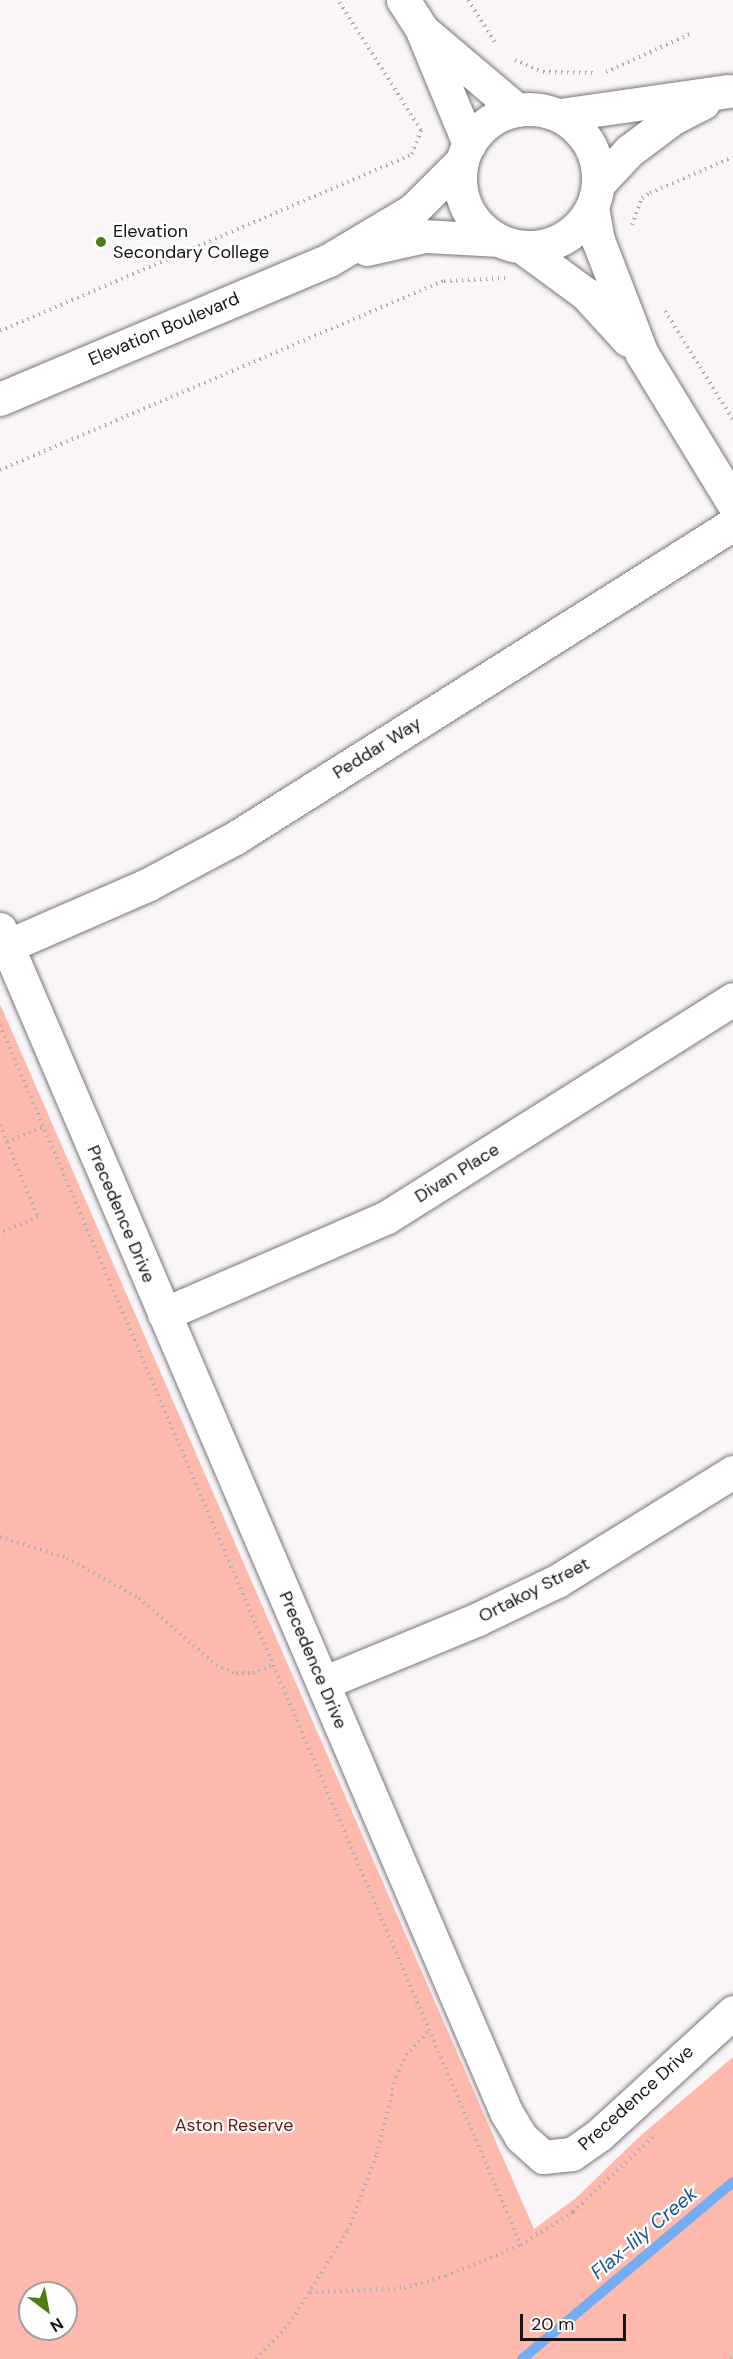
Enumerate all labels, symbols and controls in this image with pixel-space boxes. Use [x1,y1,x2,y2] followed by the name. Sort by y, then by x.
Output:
[113,221,269,264] place label: Elevation Secondary College
[94,235,108,249] marker: Elevation Secondary College
[85,287,243,371] street label: Elevation Boulevard
[329,712,425,784] street label: Peddar Way
[411,1139,503,1207] street label: Divan Place
[82,1142,160,1286] street label: Precedence Drive
[475,1553,593,1627] street label: Ortakoy Street
[274,1588,352,1732] street label: Precedence Drive
[574,2041,698,2155] street label: Precedence Drive
[175,2114,293,2136] park label: Aston Reserve
[586,2182,702,2284] water label: Flax-lily Creek
[18,2281,78,2341] north arrow
[523,2302,630,2340] scale bar
[531,2312,574,2336] text: 20 m
[46,2313,67,2337] text: N

